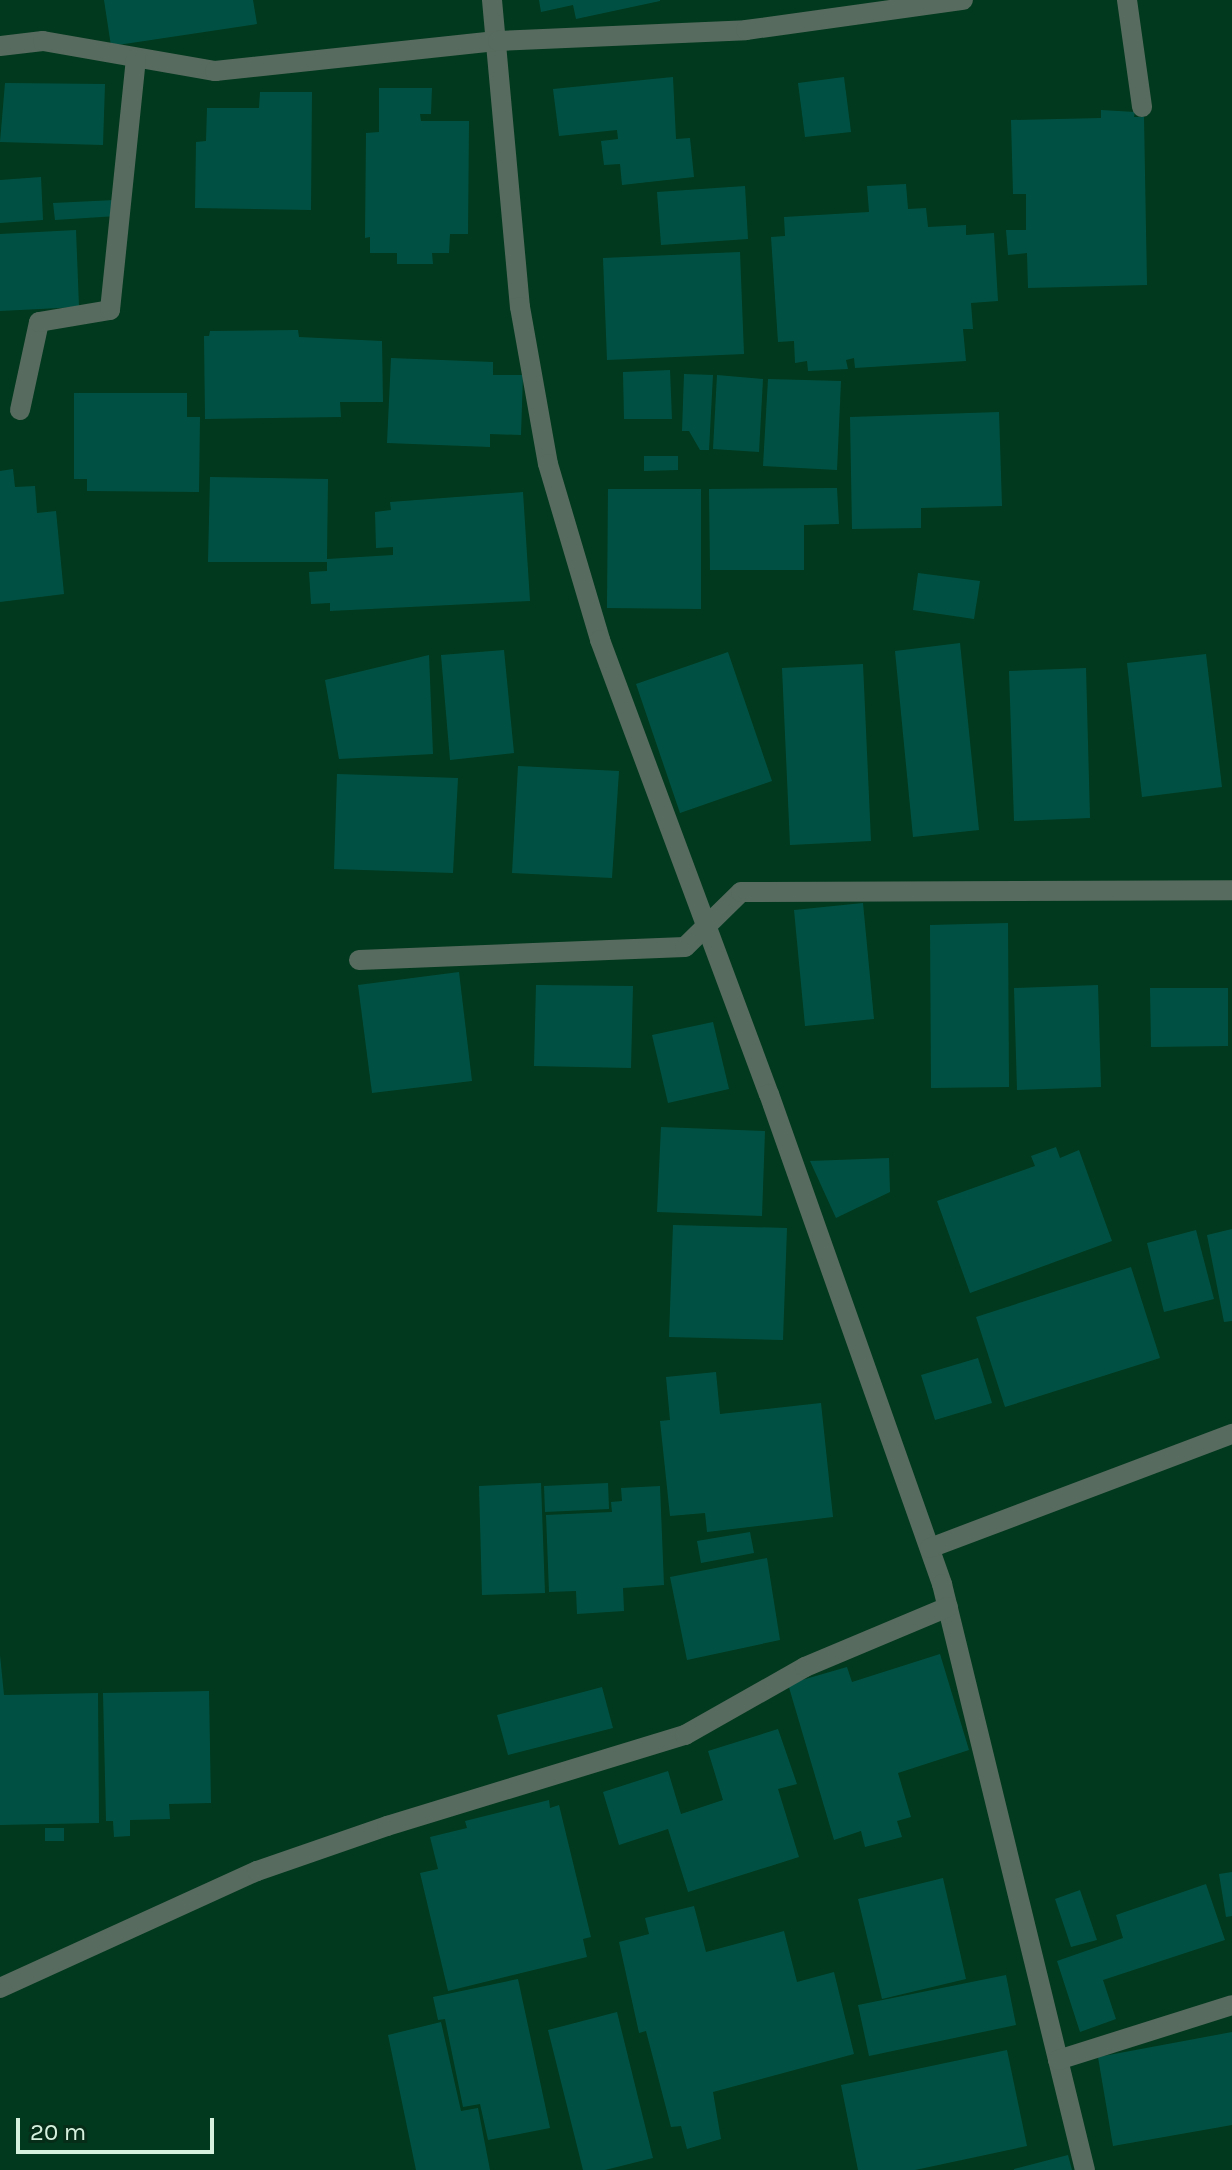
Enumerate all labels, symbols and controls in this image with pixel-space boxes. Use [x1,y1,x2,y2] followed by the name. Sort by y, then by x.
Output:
[20,2102,218,2152] scale bar
[30,2118,86,2146] text: 20 m

